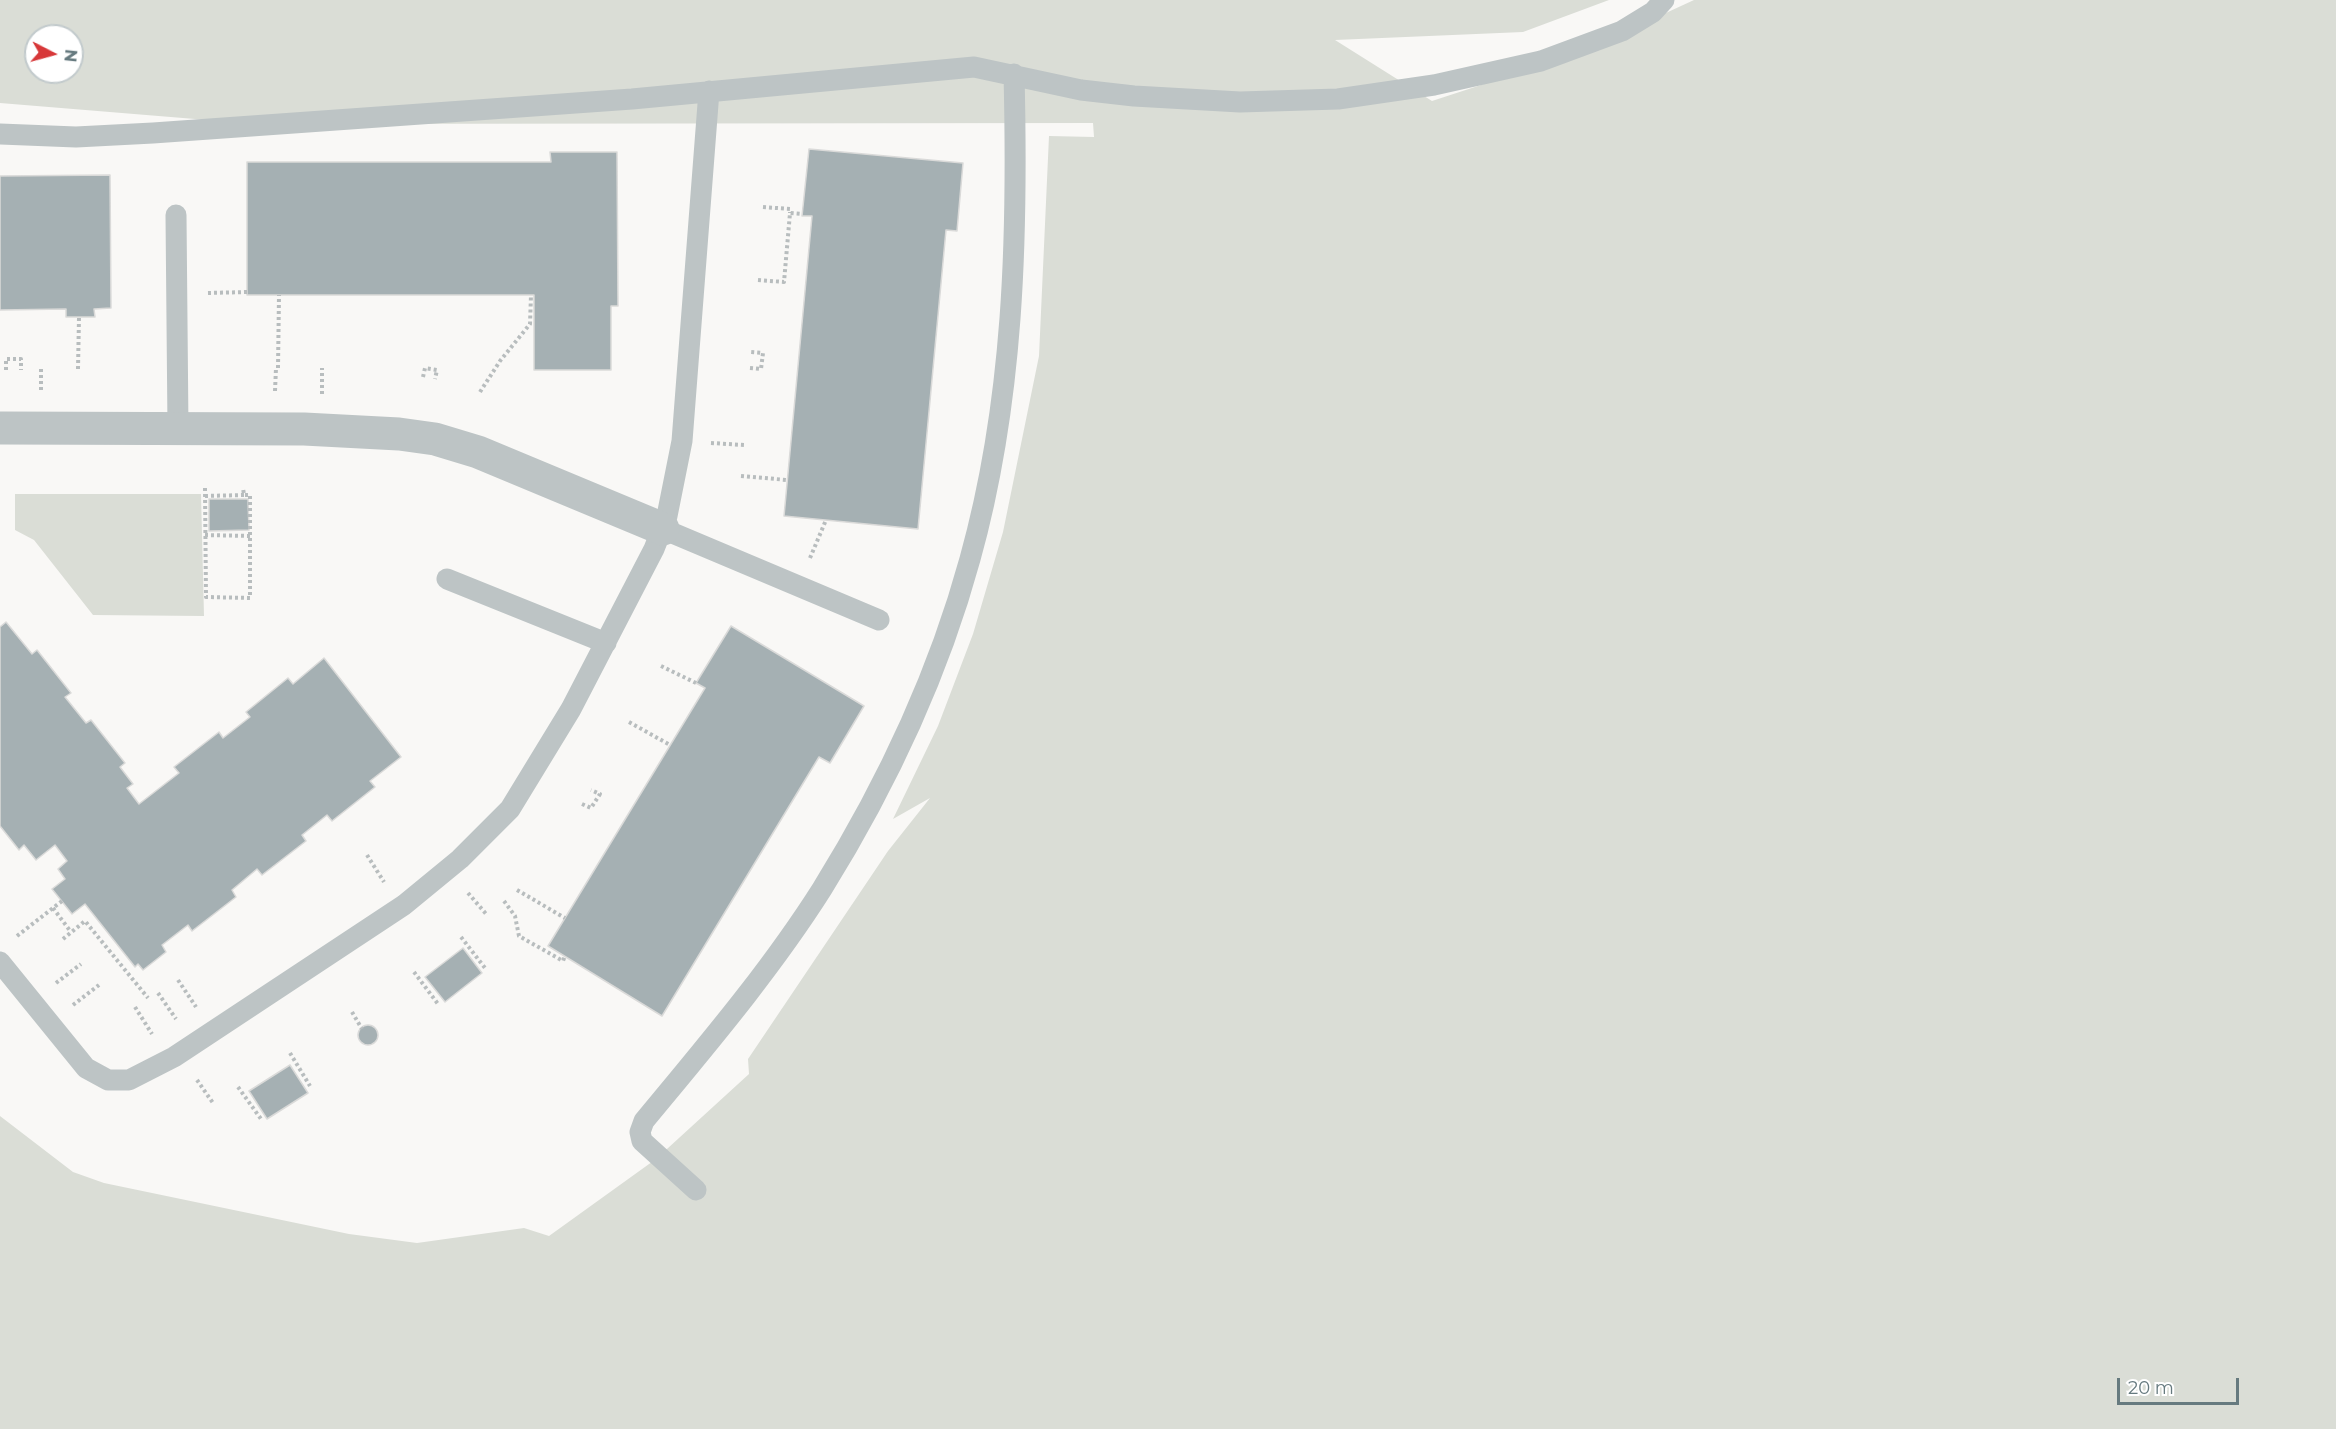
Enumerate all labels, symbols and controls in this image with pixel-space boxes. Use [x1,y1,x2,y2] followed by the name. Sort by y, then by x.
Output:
[24,24,84,84] north arrow
[60,48,81,63] text: N
[2120,1366,2242,1404] scale bar
[2128,1377,2174,1399] text: 20 m

